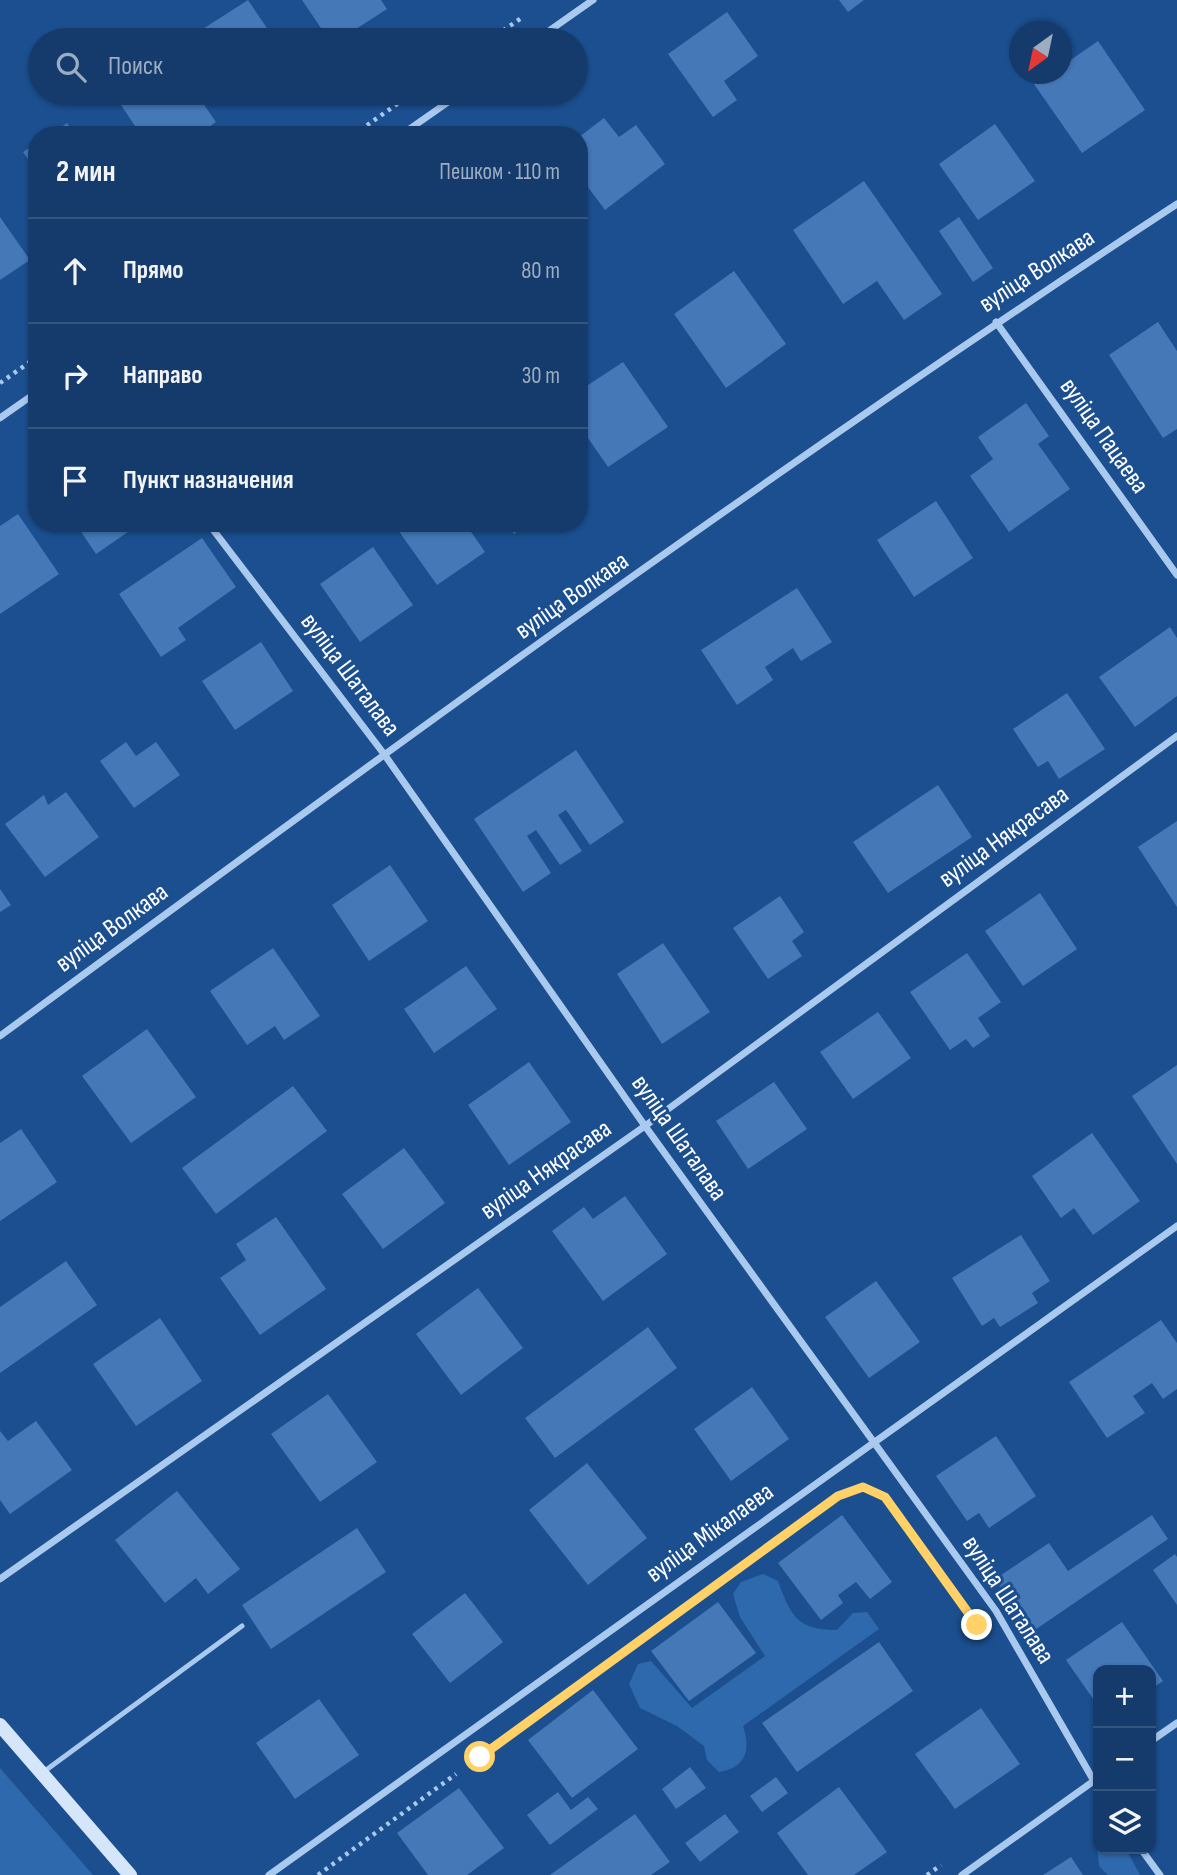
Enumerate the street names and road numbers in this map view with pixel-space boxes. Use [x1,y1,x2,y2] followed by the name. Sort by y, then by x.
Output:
[973,222,1101,320] street label: вуліца Волкава
[1053,372,1155,500] street label: вуліца Пацаева
[509,546,635,646] street label: вуліца Волкава
[294,607,406,743] street label: вуліца Шаталава
[933,780,1075,894] street label: вуліца Някрасава
[50,877,174,979] street label: вуліца Волкава
[624,1069,734,1207] street label: вуліца Шаталава
[474,1113,618,1227] street label: вуліца Някрасава
[640,1476,780,1590] street label: вуліца Мікалаева
[955,1530,1061,1670] street label: вуліца Шаталава

